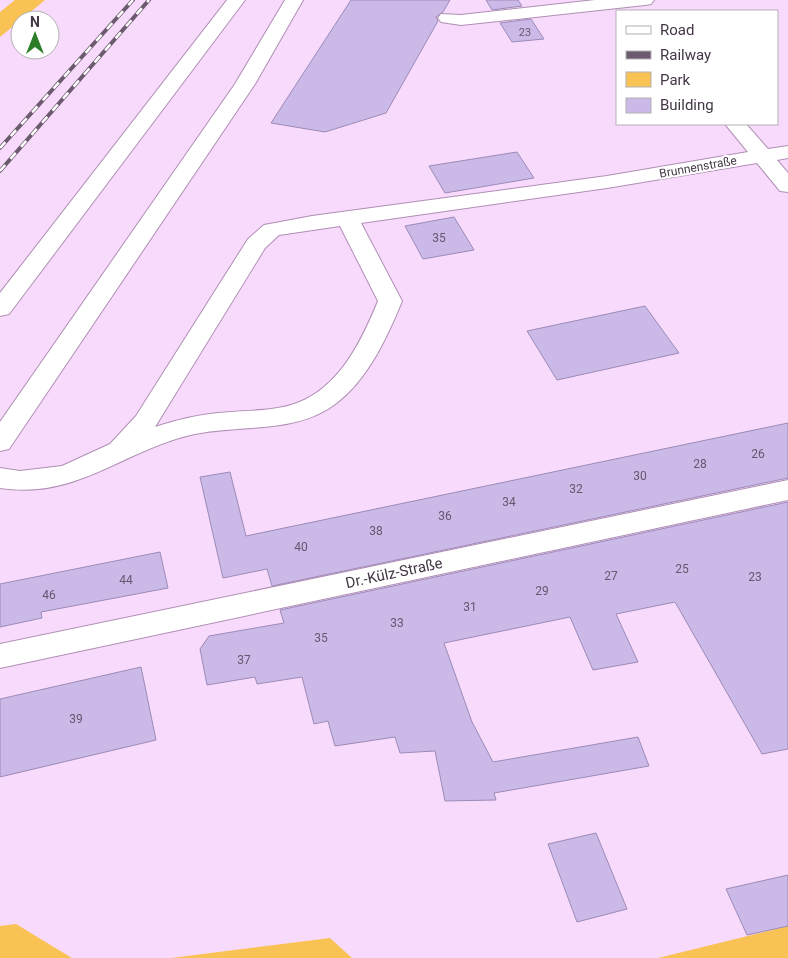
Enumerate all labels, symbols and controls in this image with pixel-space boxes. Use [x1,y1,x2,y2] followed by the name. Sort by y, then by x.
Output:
[10,10,60,60] north arrow
[616,10,778,125] legend
[30,14,40,30] text: N
[660,21,694,39] text: Road
[519,26,531,39] house number: 23
[660,46,711,64] text: Railway
[660,71,691,89] text: Park
[660,96,714,114] text: Building
[658,153,738,181] street label: Brunnenstraße
[432,231,446,245] house number: 35
[751,447,765,461] house number: 26
[693,457,707,471] house number: 28
[633,469,647,483] house number: 30
[569,482,583,496] house number: 32
[502,495,516,509] house number: 34
[438,509,452,523] house number: 36
[369,524,383,538] house number: 38
[294,540,308,554] house number: 40
[344,554,444,592] street label: Dr.-Külz-Straße
[675,562,689,576] house number: 25
[604,569,618,583] house number: 27
[748,570,762,584] house number: 23
[119,573,133,587] house number: 44
[535,584,549,598] house number: 29
[42,588,56,602] house number: 46
[463,600,477,614] house number: 31
[390,616,404,630] house number: 33
[314,631,328,645] house number: 35
[237,653,251,667] house number: 37
[69,712,83,726] house number: 39

